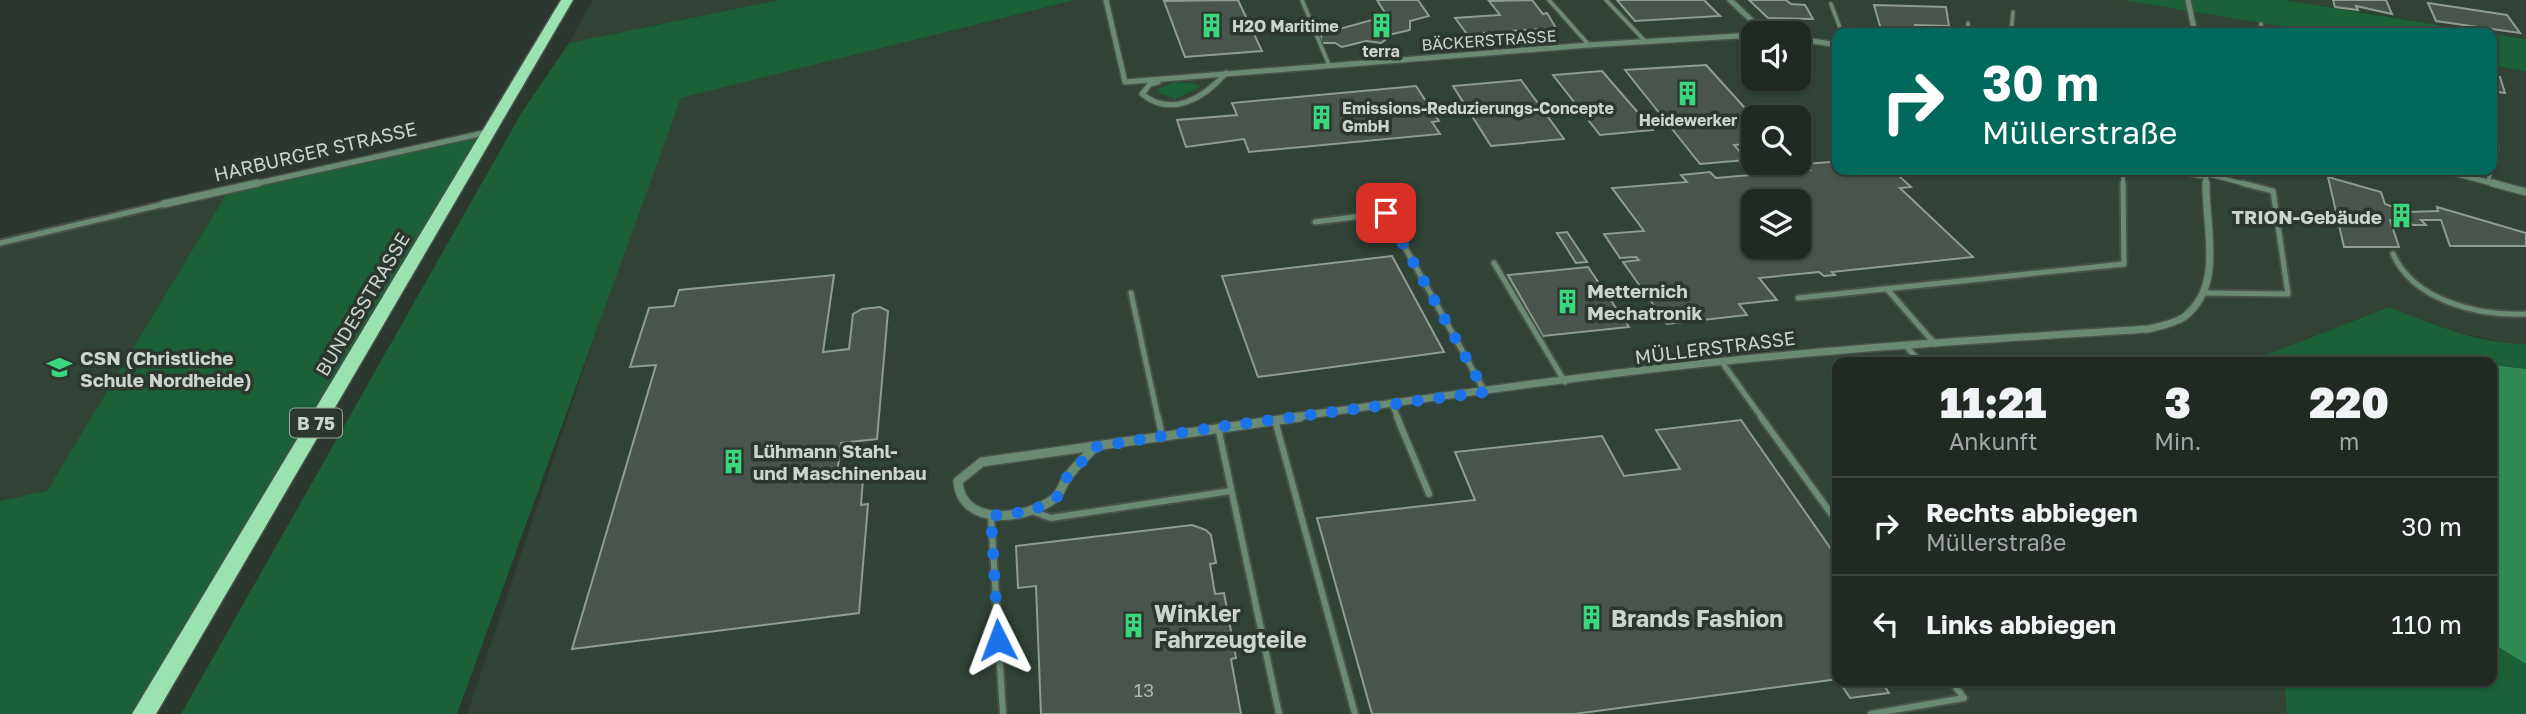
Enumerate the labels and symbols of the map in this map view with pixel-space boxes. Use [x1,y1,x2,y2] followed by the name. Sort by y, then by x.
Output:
[1367,11,1395,39] building icon: terra
[1198,12,1226,40] building icon: H2O Maritime
[1232,16,1339,36] place label: H2O Maritime
[1421,25,1557,55] street label: BÄCKERSTRASSE
[1362,41,1400,61] place label: terra
[1674,80,1702,108] building icon: Heidewerker
[1342,98,1614,136] place label: Emissions-Reduzierungs-Concepte GmbH
[1308,103,1336,131] building icon: Emissions-Reduzierungs-Concepte GmbH
[1639,110,1737,130] place label: Heidewerker
[211,116,419,186] street label: HARBURGER STRASSE
[1356,183,1416,243] pin
[2388,202,2416,230] building icon: TRION-Gebäude
[2232,205,2382,228] place label: TRION-Gebäude
[310,228,414,380] street label: BUNDESSTRASSE
[1587,279,1702,324] place label: Metternich Mechatronik
[1553,287,1581,315] building icon: Metternich Mechatronik
[1633,326,1797,368] street label: MÜLLERSTRASSE
[80,346,251,391] place label: CSN (Christliche Schule Nordheide)
[46,354,74,382] school or university icon: CSN (Christliche Schule Nordheide)
[290,408,342,438] road number: B 75
[753,439,927,484] place label: Lühmann Stahl- und Maschinenbau
[719,447,747,475] building icon: Lühmann Stahl- und Maschinenbau
[1154,599,1307,653] place label: Winkler Fahrzeugteile
[961,603,1035,677] position arrow
[1577,604,1605,632] building icon: Brands Fashion
[1611,604,1783,632] place label: Brands Fashion
[1120,612,1148,640] building icon: Winkler Fahrzeugteile
[1134,678,1154,701] house number: 13

